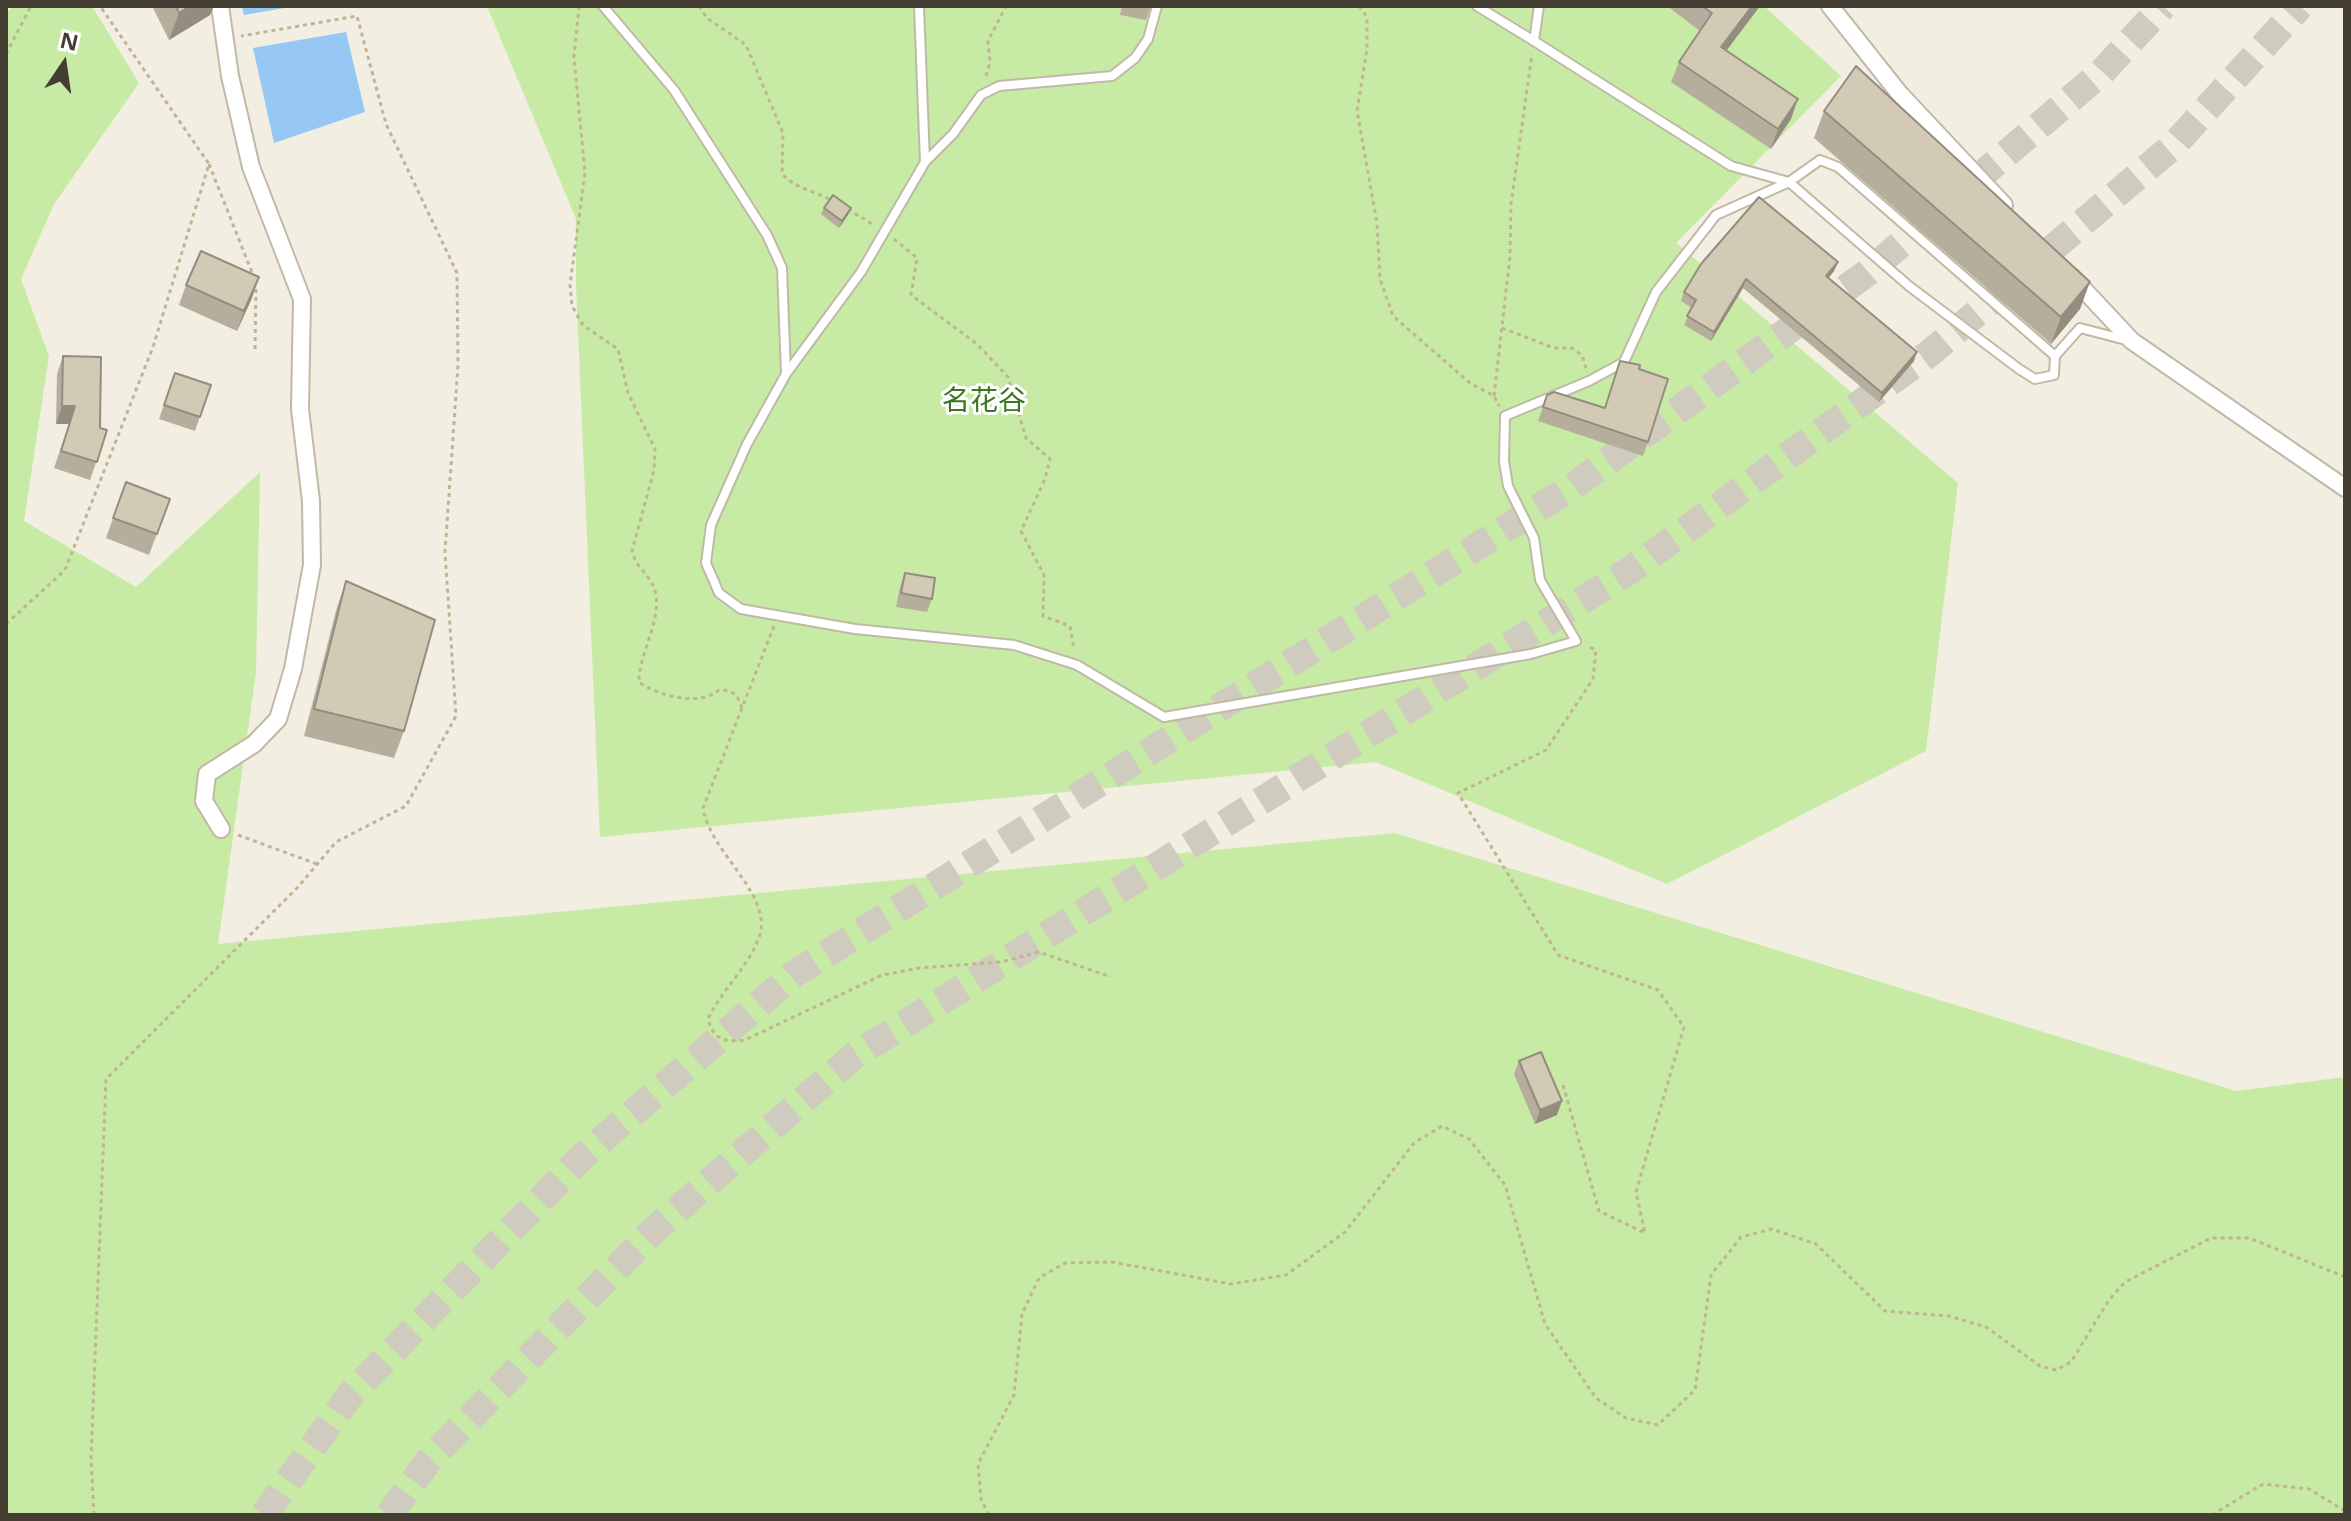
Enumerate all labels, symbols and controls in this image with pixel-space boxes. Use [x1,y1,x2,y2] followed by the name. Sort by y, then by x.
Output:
[24,24,104,104] north arrow
[57,24,81,57] text: N
[942,385,1026,419] park label: 名花谷

